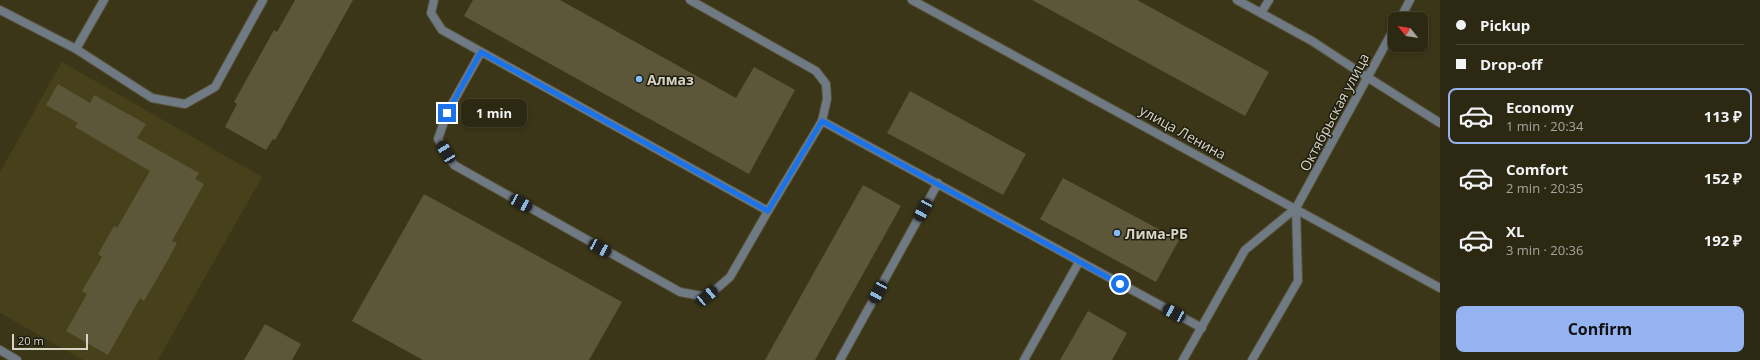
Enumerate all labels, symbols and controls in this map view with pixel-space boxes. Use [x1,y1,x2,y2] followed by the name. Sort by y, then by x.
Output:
[1388,12,1428,52] north arrow
[1388,12,1428,52] map controls
[1480,15,1530,35] text: Pickup
[1295,50,1373,174] street label: Октябрьская улица
[1480,54,1542,74] text: Drop-off
[647,70,694,89] place label: Алмаз
[634,74,644,84] marker: Алмаз
[1506,97,1574,117] text: Economy
[1458,98,1494,134] icon: car
[461,99,527,127] callout: 1 min
[1136,100,1230,164] street label: улица Ленина
[438,104,456,122] route end
[476,104,512,122] text: 1 min
[1704,106,1742,126] text: 113 ₽
[1506,117,1583,135] text: 1 min · 20:34
[435,139,457,165] car
[1506,159,1568,179] text: Comfort
[1458,160,1494,196] icon: car
[1704,168,1742,188] text: 152 ₽
[1506,179,1583,197] text: 2 min · 20:35
[508,192,534,214] car
[912,197,934,223] car
[1506,221,1524,241] text: XL
[1458,222,1494,258] icon: car
[1125,224,1188,243] place label: Лима-РБ
[1112,228,1122,238] marker: Лима-РБ
[1704,230,1742,250] text: 192 ₽
[587,237,613,259] car
[1506,241,1583,259] text: 3 min · 20:36
[1111,275,1129,293] route start
[867,279,889,305] car
[694,284,720,308] car
[1161,302,1187,324] car
[1456,306,1744,352] button: Confirm
[12,332,88,351] scale bar
[18,333,44,348] text: 20 m

